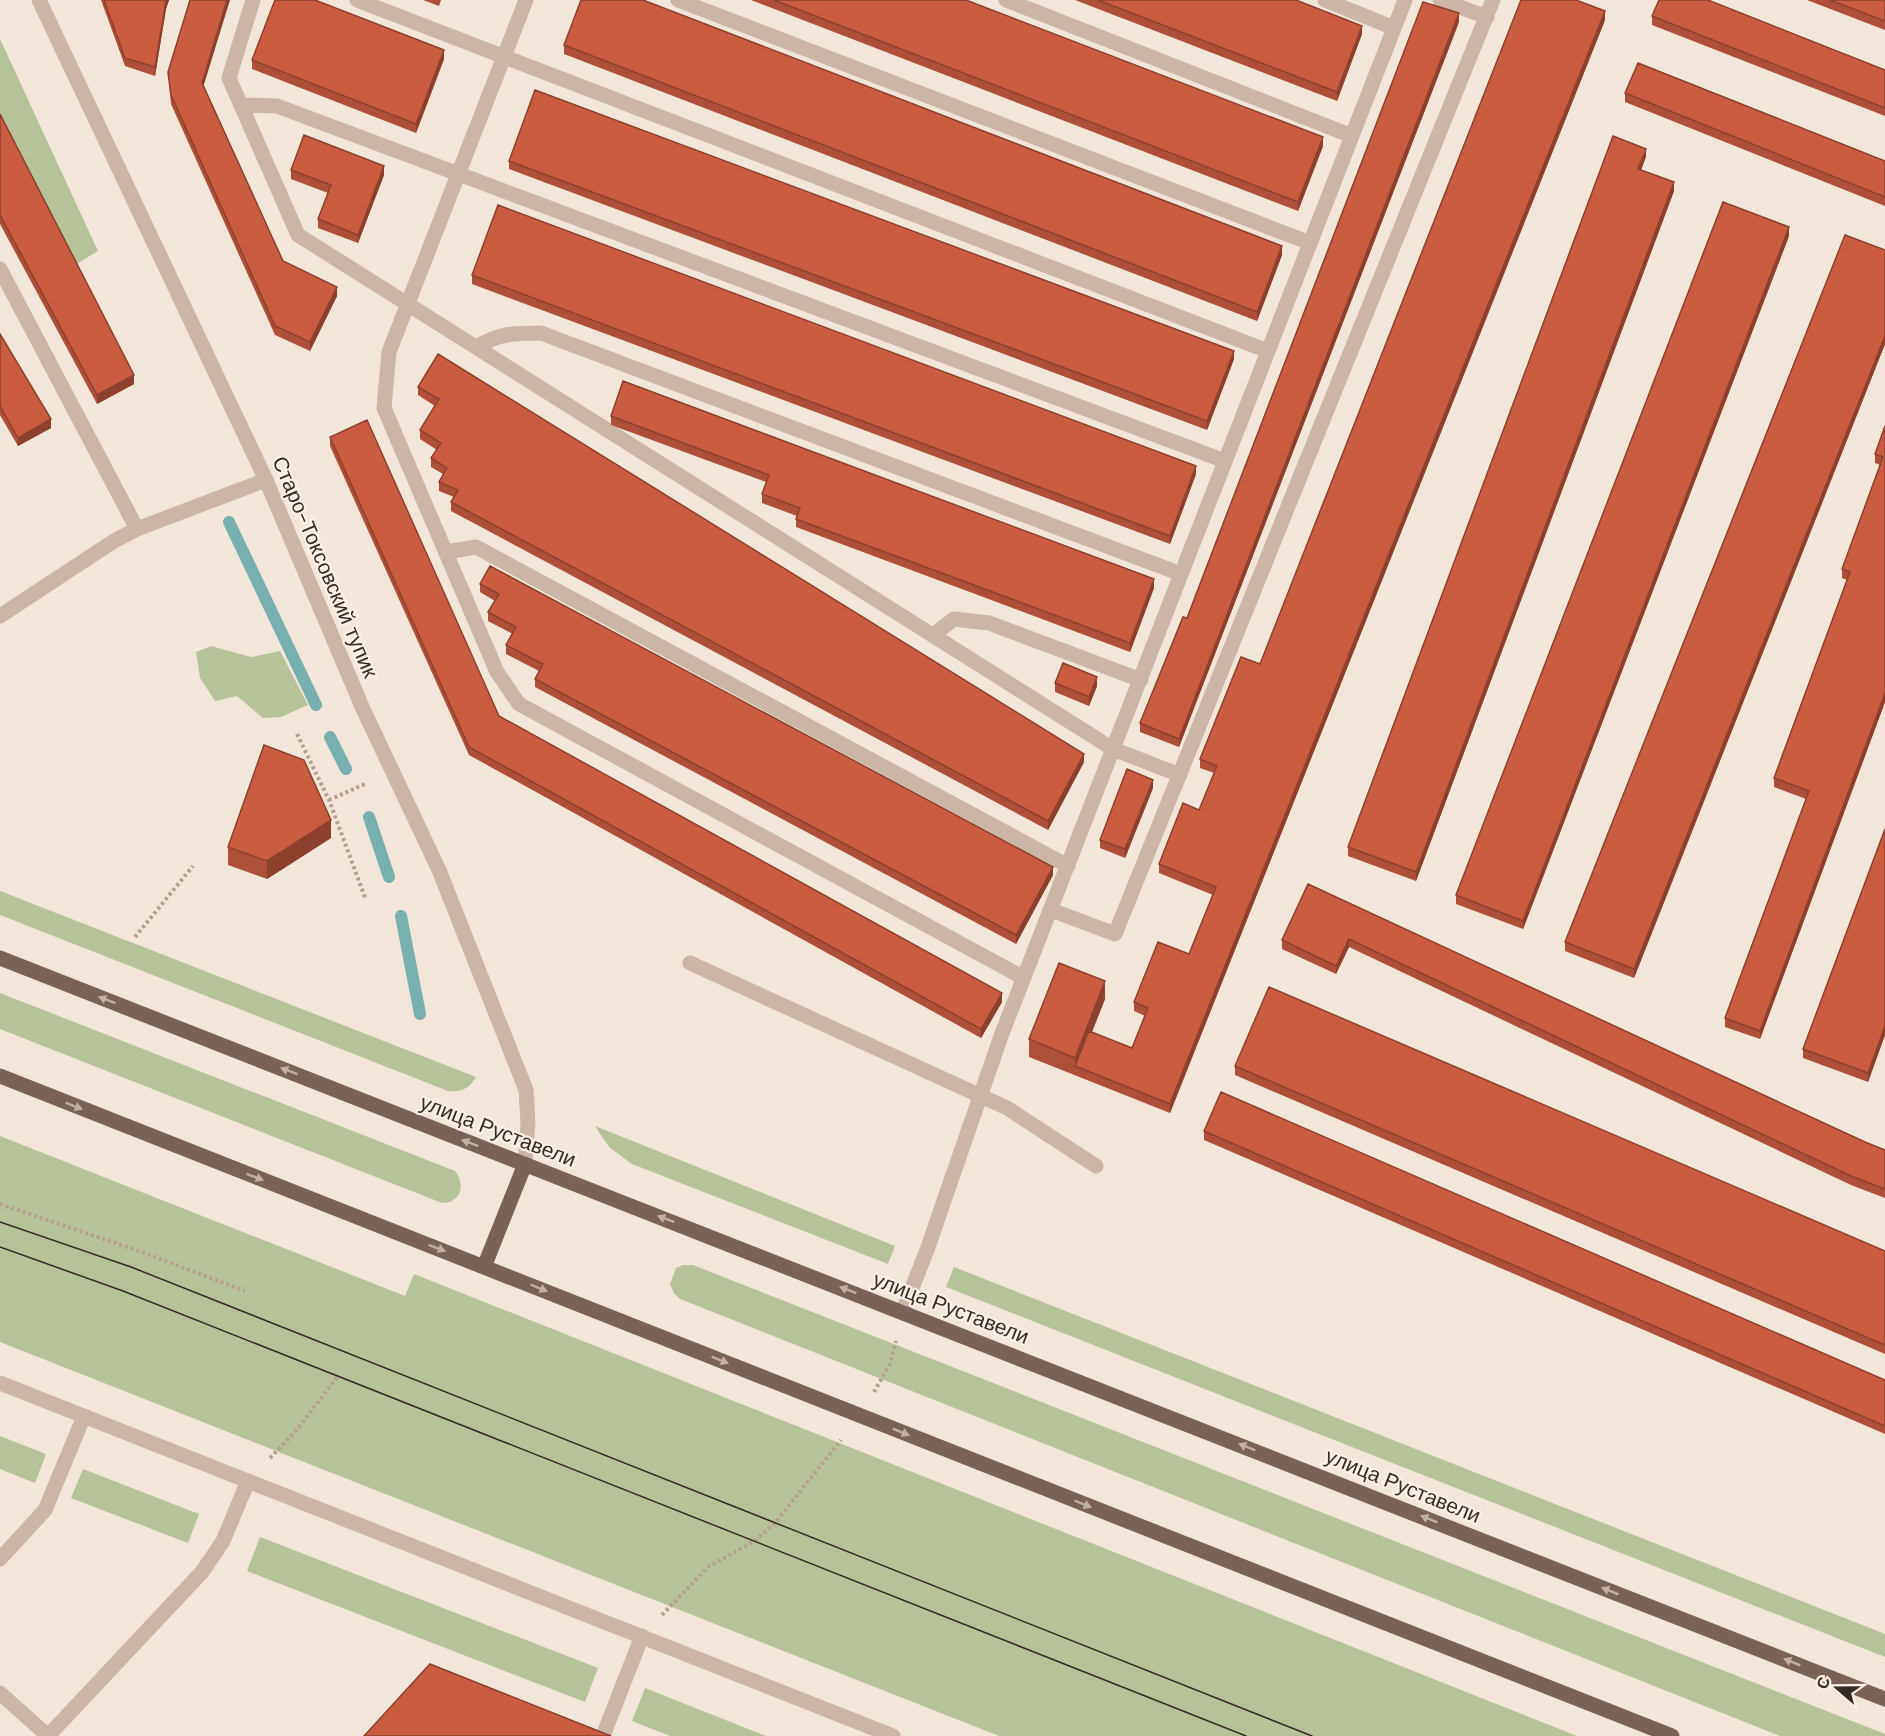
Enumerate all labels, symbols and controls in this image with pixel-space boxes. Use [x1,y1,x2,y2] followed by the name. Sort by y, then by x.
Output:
[266,452,385,683] street label: Старо-Токсовский тупик
[98,995,116,1005] one-way arrow
[280,1066,298,1076] one-way arrow
[416,1088,580,1174] street label: улица Руставели
[65,1102,83,1111] one-way arrow
[461,1138,479,1147] one-way arrow
[246,1173,264,1182] one-way arrow
[657,1214,675,1224] one-way arrow
[428,1244,446,1253] one-way arrow
[869,1265,1033,1351] street label: улица Руставели
[530,1284,548,1293] one-way arrow
[839,1285,857,1294] one-way arrow
[711,1356,729,1365] one-way arrow
[893,1427,911,1437] one-way arrow
[1238,1442,1256,1452] one-way arrow
[1321,1442,1485,1530] street label: улица Руставели
[1074,1499,1092,1509] one-way arrow
[1419,1514,1437,1524] one-way arrow
[1601,1585,1619,1595] one-way arrow
[1782,1657,1800,1667] one-way arrow
[1807,1658,1867,1718] north arrow
[1812,1674,1835,1692] text: С

